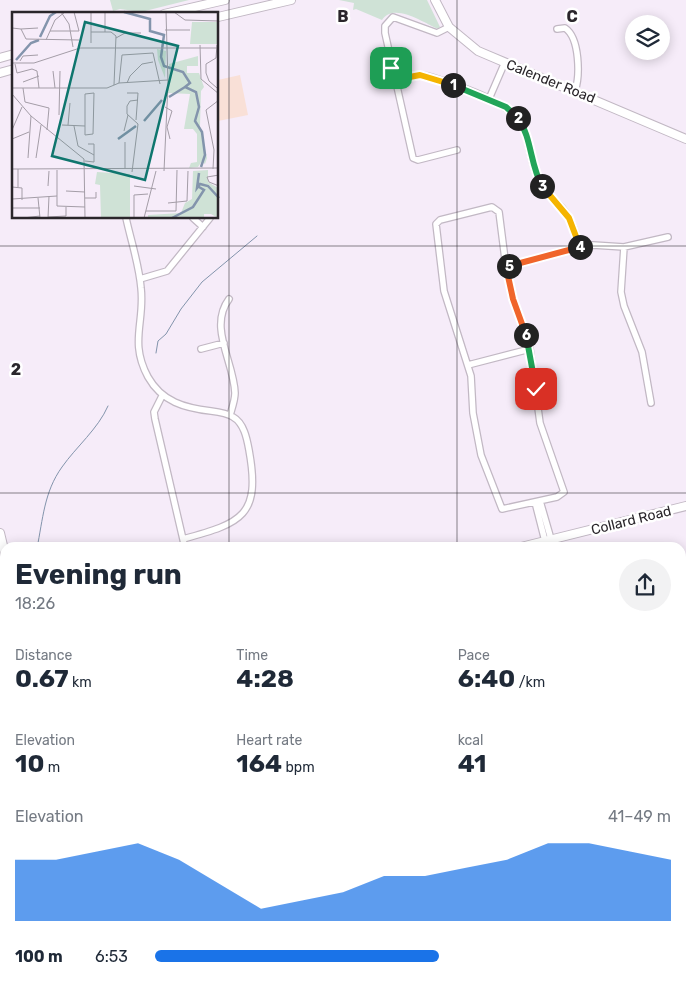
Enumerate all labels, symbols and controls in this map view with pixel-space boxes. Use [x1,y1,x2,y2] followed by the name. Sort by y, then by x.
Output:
[337,7,349,26] text: B
[566,7,578,26] text: C
[12,12,219,219] inset map
[625,15,670,60] map controls
[625,15,670,60] button: layers
[370,47,412,89] pin
[377,54,405,82] icon: arrive
[504,56,598,107] street label: Calender Road
[440,72,466,98] pin: 1
[450,77,457,94] text: 1
[506,106,530,130] pin: 2
[514,110,523,127] text: 2
[530,174,554,198] pin: 3
[538,178,547,195] text: 3
[568,234,592,260] pin: 4
[576,239,585,256] text: 4
[496,254,522,278] pin: 5
[505,258,514,275] text: 5
[514,322,538,348] pin: 6
[522,327,531,344] text: 6
[11,360,21,379] text: 2
[515,368,557,410] pin
[522,375,550,403] icon: check
[589,502,673,539] street label: Collard Road
[15,558,182,591] text: Evening run
[619,559,671,611] button: share
[15,594,55,613] text: 18:26
[15,647,72,664] text: Distance
[236,647,268,664] text: Time
[458,647,490,664] text: Pace
[15,664,69,693] text: 0.67
[236,664,294,693] text: 4:28
[458,664,515,693] text: 6:40
[69,674,92,691] text: km
[515,674,545,691] text: /km
[15,732,75,749] text: Elevation
[236,732,302,749] text: Heart rate
[458,732,483,749] text: kcal
[15,749,44,778] text: 10
[236,749,282,778] text: 164
[458,749,487,778] text: 41
[44,759,60,776] text: m
[282,759,315,776] text: bpm
[15,807,84,826] text: Elevation
[608,807,671,826] text: 41–49 m
[15,947,63,966] text: 100 m
[95,947,128,966] text: 6:53

